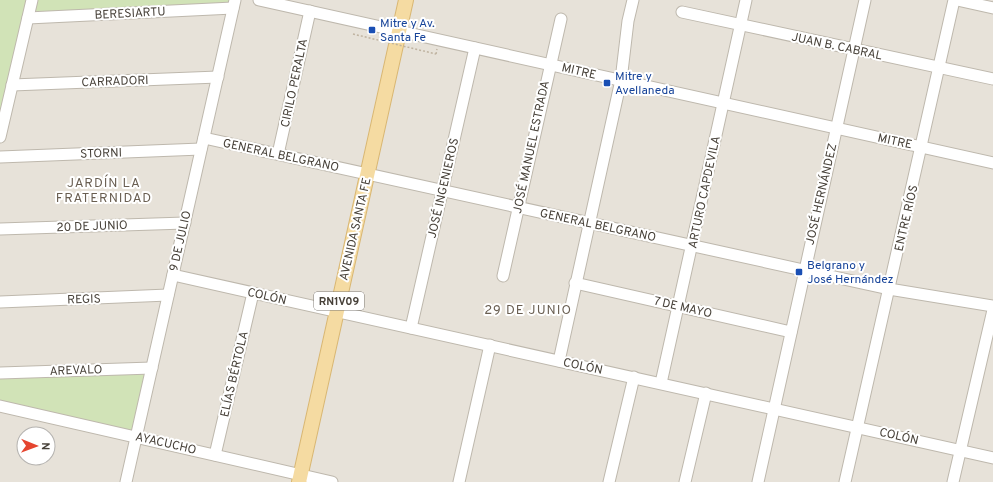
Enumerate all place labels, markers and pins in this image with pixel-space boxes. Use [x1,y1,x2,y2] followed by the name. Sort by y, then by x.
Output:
[380,16,435,46] place label: Mitre y Av. Santa Fe
[367,25,377,35] marker: Mitre y Av. Santa Fe
[615,69,675,99] place label: Mitre y Avellaneda
[602,78,612,88] marker: Mitre y Avellaneda
[807,258,894,288] place label: Belgrano y José Hernández
[794,267,804,277] marker: Belgrano y José Hernández

